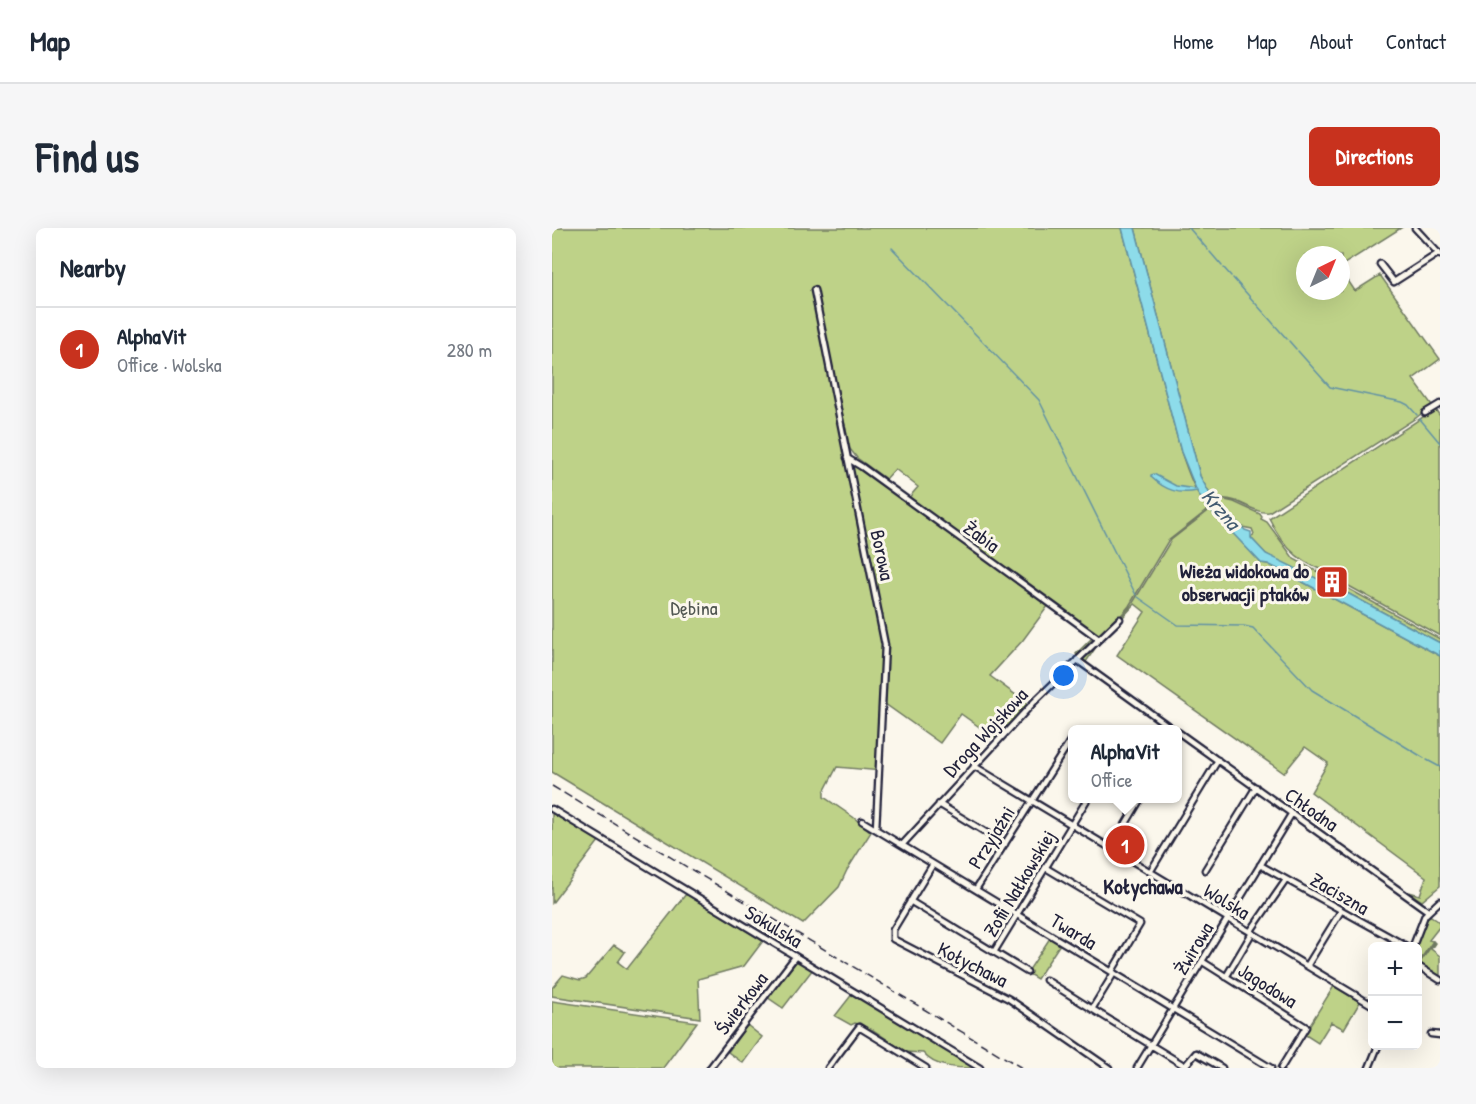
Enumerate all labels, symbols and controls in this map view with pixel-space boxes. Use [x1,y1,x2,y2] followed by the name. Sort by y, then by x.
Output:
[30,22,70,60] text: Map
[1173,27,1214,56] text: Home
[1247,27,1277,56] text: Map
[1310,27,1353,56] text: About
[1386,27,1446,56] text: Contact
[1309,127,1440,186] button: Directions
[36,128,139,185] text: Find us
[1296,246,1350,300] north arrow
[60,250,126,285] text: Nearby
[117,321,186,351] text: AlphaVit
[76,336,83,363] text: 1
[447,336,492,363] text: 280 m
[117,351,222,378] text: Office · Wolska
[1195,482,1249,538] water label: Krzna
[958,514,1006,558] street label: Żabia
[864,527,902,583] street label: Borowa
[1180,557,1310,608] place label: Wieża widokowa do obserwacji ptaków
[1314,564,1350,600] building icon: Wieża widokowa do obserwacji ptaków
[670,594,718,621] park label: Dębina
[1049,661,1078,690] your location
[937,681,1033,782] street label: Droga Wojskowa
[1068,725,1182,803] popup
[1091,736,1159,766] text: AlphaVit
[1091,766,1132,793] text: Office
[1280,781,1344,837] street label: Chłodna
[961,801,1021,873] street label: Przyjaźni
[1106,822,1144,868] pin: 1
[976,825,1062,941] street label: Zofii Nałkowskiej
[1306,865,1374,921] street label: Zaciszna
[1103,872,1183,902] district label: Kołychawa
[1199,877,1255,925] street label: Wolska
[740,898,808,954] street label: Sokulska
[1046,907,1102,955] street label: Twarda
[1167,917,1219,979] street label: Żwirowa
[933,935,1013,993] street label: Kołychawa
[1368,942,1422,1050] map controls
[1368,942,1422,996] button: +
[1233,956,1303,1014] street label: Jagodowa
[709,966,774,1040] street label: Świerkowa
[1368,996,1422,1050] button: −

